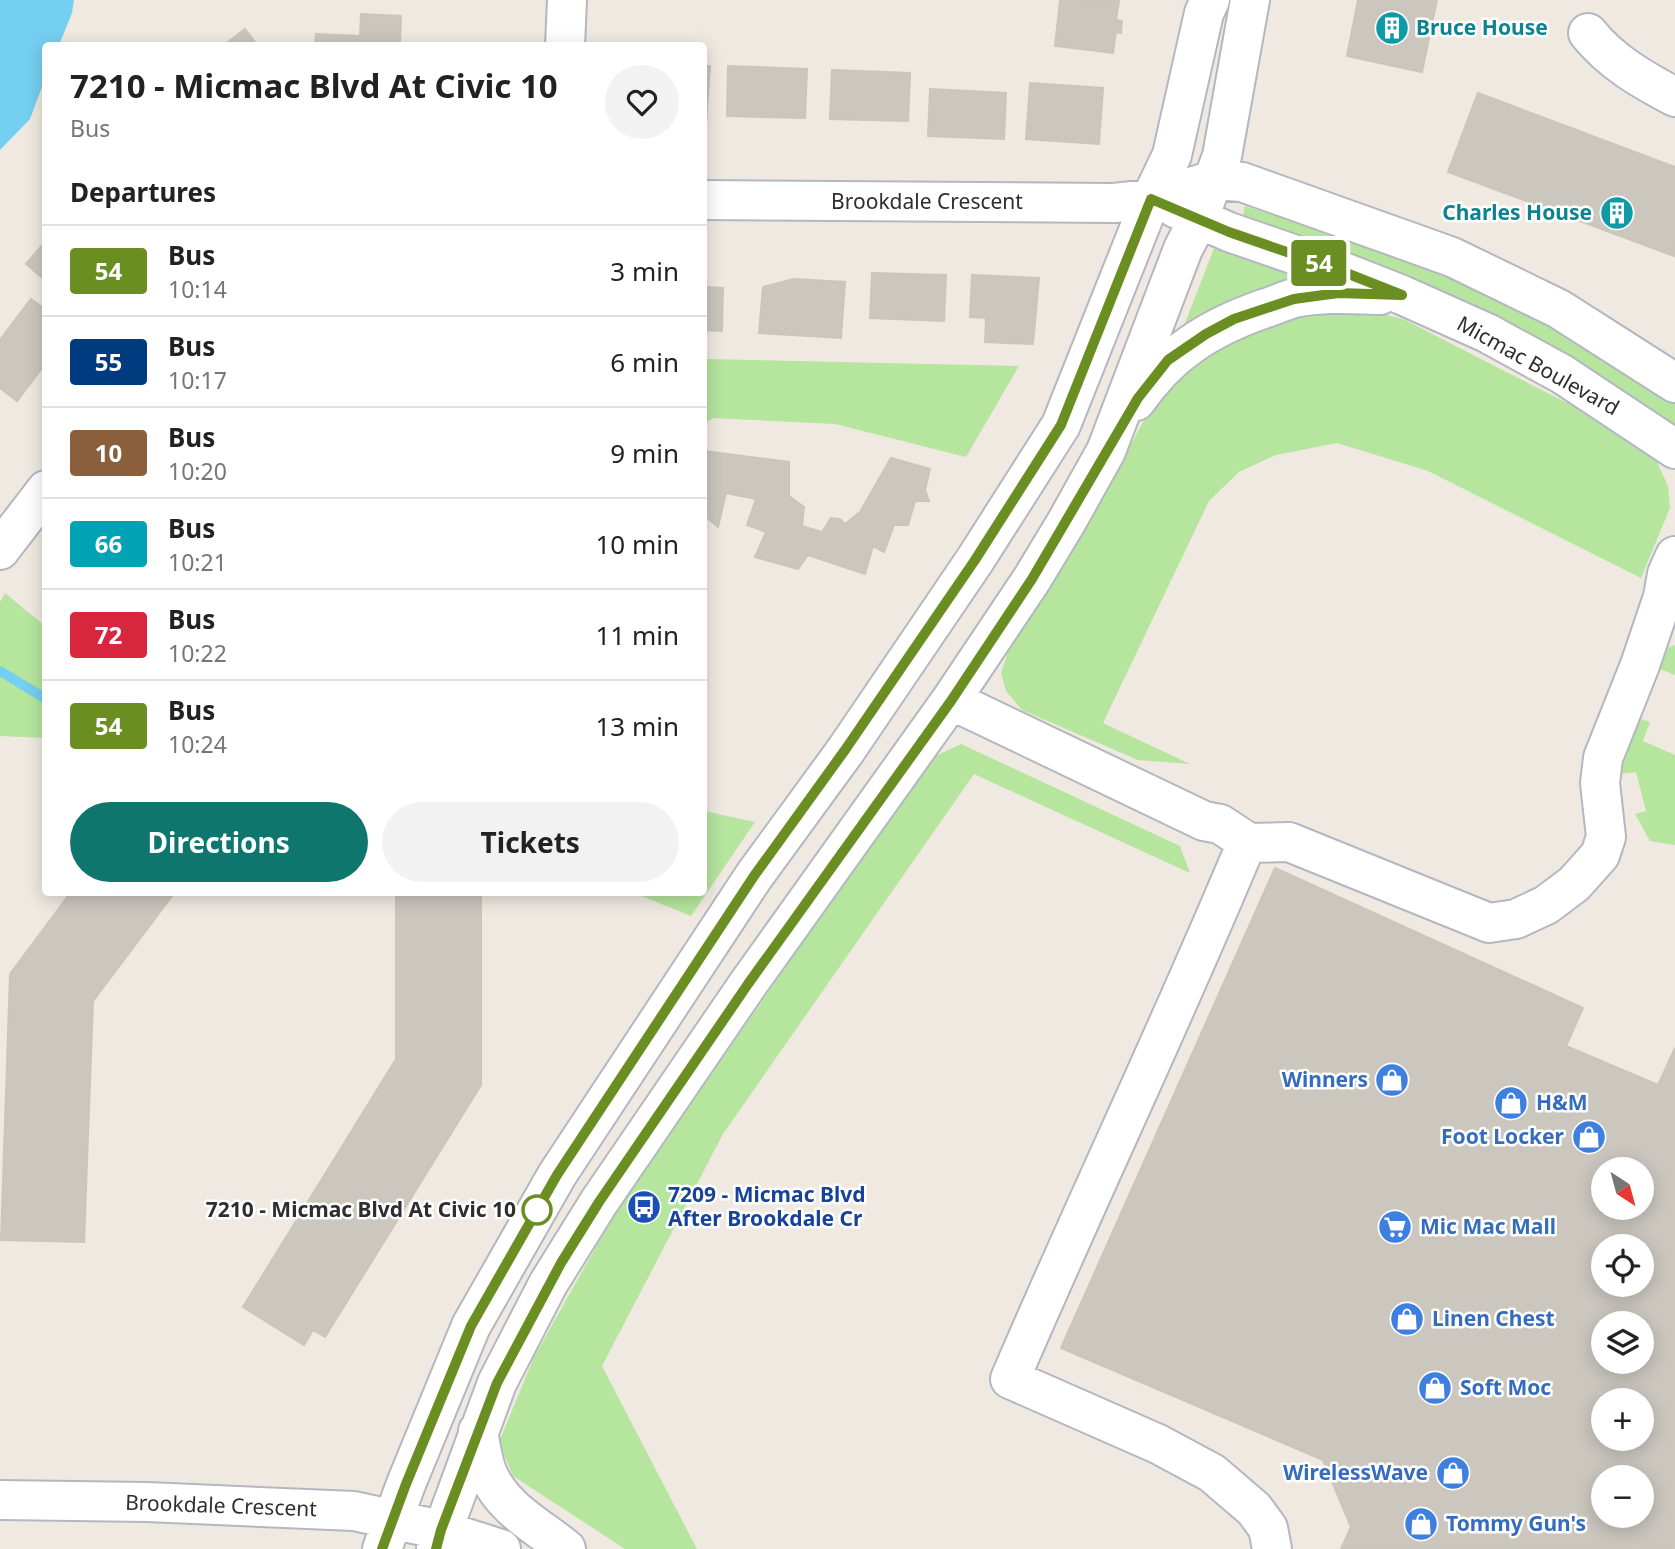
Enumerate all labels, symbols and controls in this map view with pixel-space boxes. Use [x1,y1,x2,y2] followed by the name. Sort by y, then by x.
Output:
[1373,9,1411,47] building icon: Bruce House
[1416,13,1548,41] place label: Bruce House
[70,63,558,108] text: 7210 - Micmac Blvd At Civic 10
[605,65,679,139] button: heart
[70,112,110,144] text: Bus
[70,174,216,210] text: Departures
[831,187,1023,215] street label: Brookdale Crescent
[1598,194,1636,232] building icon: Charles House
[1442,198,1592,226] place label: Charles House
[168,237,215,273] text: Bus
[1288,240,1350,286] line badge: 54
[1305,246,1333,279] text: 54
[610,253,679,289] text: 3 min
[95,254,122,287] text: 54
[168,273,227,305] text: 10:14
[1452,309,1625,421] street label: Micmac Boulevard
[168,328,215,364] text: Bus
[610,344,679,380] text: 6 min
[95,345,122,378] text: 55
[168,364,227,396] text: 10:17
[168,419,215,455] text: Bus
[610,435,679,471] text: 9 min
[95,436,122,469] text: 10
[168,455,227,487] text: 10:20
[168,510,215,546] text: Bus
[595,526,679,562] text: 10 min
[95,527,122,560] text: 66
[168,546,227,578] text: 10:21
[168,601,215,637] text: Bus
[595,617,679,653] text: 11 min
[95,618,122,651] text: 72
[168,637,227,669] text: 10:22
[168,692,215,728] text: Bus
[595,708,679,744] text: 13 min
[95,709,122,742] text: 54
[168,728,227,760] text: 10:24
[70,802,368,882] button: Directions
[382,802,679,882] button: Tickets
[1373,1061,1411,1099] shop icon: Winners
[1282,1065,1368,1093] place label: Winners
[1492,1084,1530,1122] shop icon: H&M
[1536,1088,1588,1116] place label: H&M
[1570,1118,1608,1156] shop icon: Foot Locker
[1441,1122,1565,1150] place label: Foot Locker
[1591,1157,1654,1220] north arrow
[1591,1157,1654,1528] map controls
[668,1180,865,1232] place label: 7209 - Micmac Blvd After Brookdale Cr
[625,1188,663,1226] bus stop icon: 7209 - Micmac Blvd After Brookdale Cr
[206,1195,516,1223] place label: 7210 - Micmac Blvd At Civic 10
[522,1195,552,1225] marker: 7210 - Micmac Blvd At Civic 10
[1376,1208,1414,1246] supermarket icon: Mic Mac Mall
[1420,1212,1556,1240] place label: Mic Mac Mall
[1591,1234,1654,1297] button: locate
[1388,1300,1426,1338] shop icon: Linen Chest
[1432,1304,1555,1332] place label: Linen Chest
[1591,1311,1654,1374] button: layers
[1416,1369,1454,1407] shop icon: Soft Moc
[1460,1373,1551,1401] place label: Soft Moc
[1591,1388,1654,1451] button: +
[1434,1454,1472,1492] shop icon: WirelessWave
[1283,1458,1428,1486] place label: WirelessWave
[1591,1465,1654,1528] button: −
[125,1488,318,1522] street label: Brookdale Crescent
[1402,1505,1440,1543] shop icon: Tommy Gun's
[1446,1509,1586,1537] place label: Tommy Gun's

